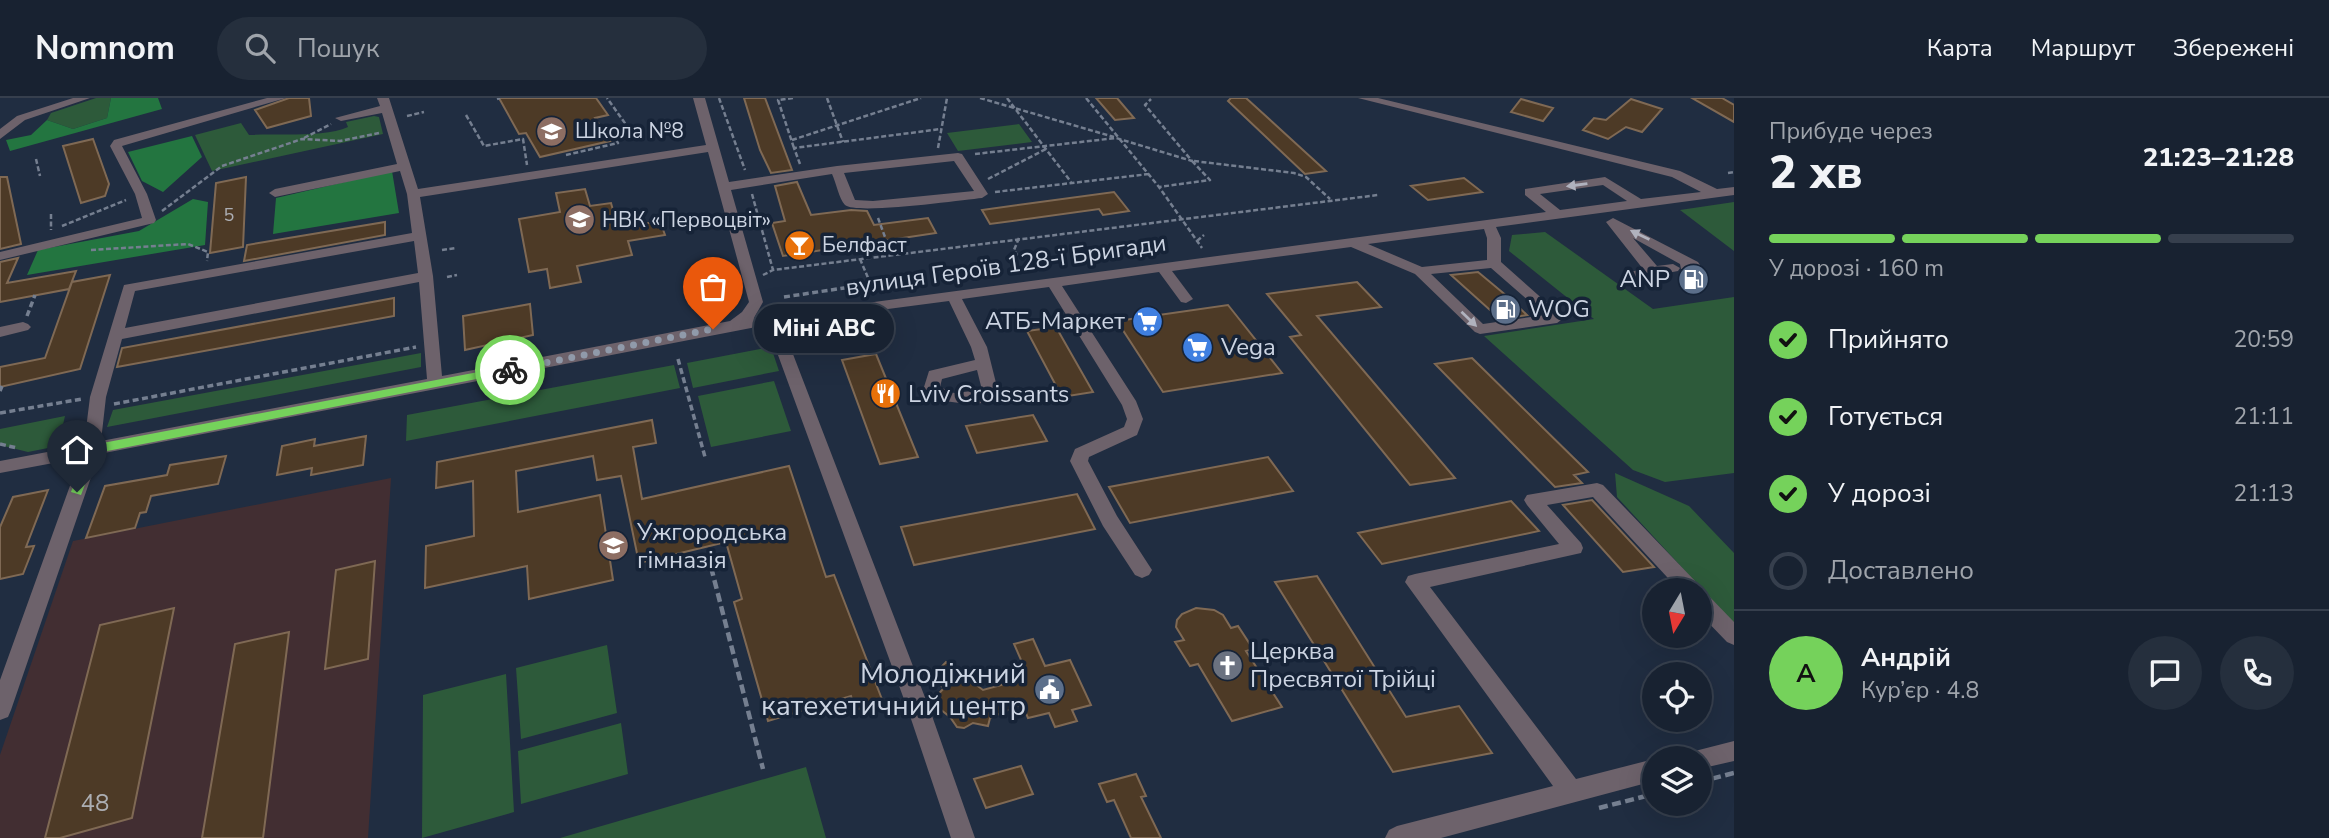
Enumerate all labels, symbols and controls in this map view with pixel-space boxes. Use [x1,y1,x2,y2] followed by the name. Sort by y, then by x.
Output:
[217,17,707,80] search box
[35,26,175,71] text: Nomnom
[241,29,279,67] icon: search
[297,31,379,66] text: Пошук
[1927,32,1993,64] text: Карта
[2031,32,2135,64] text: Маршрут
[2173,32,2294,64] text: Збережені
[535,114,569,148] school or university icon: Школа №8
[1769,116,1933,147] text: Прибуде через
[575,117,684,145] place label: Школа №8
[2143,140,2294,175] text: 21:23–21:28
[1769,141,1863,204] text: 2 хв
[1566,180,1588,191] one-way arrow
[224,203,234,227] house number: 5
[562,203,596,237] school or university icon: НВК «Первоцвіт»
[602,206,771,234] place label: НВК «Первоцвіт»
[844,227,1168,303] street label: вулиця Героїв 128-ї Бригади
[782,228,816,262] bar icon: Белфаст
[1630,230,1650,241] one-way arrow
[822,231,907,259] place label: Белфаст
[1769,253,1944,284] text: У дорозі · 160 m
[683,257,743,329] pin
[1676,262,1710,296] fuel station icon: ANP
[1620,263,1670,295] place label: ANP
[694,268,732,306] icon: bag
[1488,292,1522,326] fuel station icon: WOG
[1528,293,1590,325] place label: WOG
[755,304,895,354] callout: Міні ABC
[1131,304,1165,338] supermarket icon: АТБ-Маркет
[985,305,1125,337] place label: АТБ-Маркет
[1460,311,1477,327] one-way arrow
[773,313,875,344] text: Міні ABC
[1769,321,1807,359] icon: check
[1828,322,1949,357] text: Прийнято
[2234,324,2294,355] text: 20:59
[1181,330,1215,364] supermarket icon: Vega
[1220,331,1276,363] place label: Vega
[475,335,545,405] courier
[491,351,529,389] icon: bike
[868,377,902,411] restaurant icon: Lviv Croissants
[908,378,1069,410] place label: Lviv Croissants
[1769,398,1807,436] icon: check
[1828,399,1943,434] text: Готується
[2234,401,2294,432] text: 21:11
[47,420,107,492] pin
[58,431,96,469] icon: home
[1769,475,1807,513] icon: check
[1828,476,1931,511] text: У дорозі
[2234,478,2294,509] text: 21:13
[636,516,787,576] place label: Ужгородська гімназія
[597,529,631,563] school or university icon: Ужгородська гімназія
[1828,553,1974,588] text: Доставлено
[1642,578,1712,648] north arrow
[1642,578,1712,816] map controls
[1250,635,1436,695] place label: Церква Пресвятої Трійці
[2128,636,2202,710] button: chat
[2220,636,2294,710] button: phone
[1861,640,1951,675] text: Андрій
[1210,648,1244,682] church icon: Церква Пресвятої Трійці
[761,655,1026,725] place label: Молодіжний катехетичний центр
[1796,656,1816,691] text: А
[1642,662,1712,732] button: locate
[1032,672,1066,706] public building icon: Молодіжний катехетичний центр
[1861,675,1979,706] text: Кур’єр · 4.8
[1642,746,1712,816] button: layers
[81,787,109,819] house number: 48

